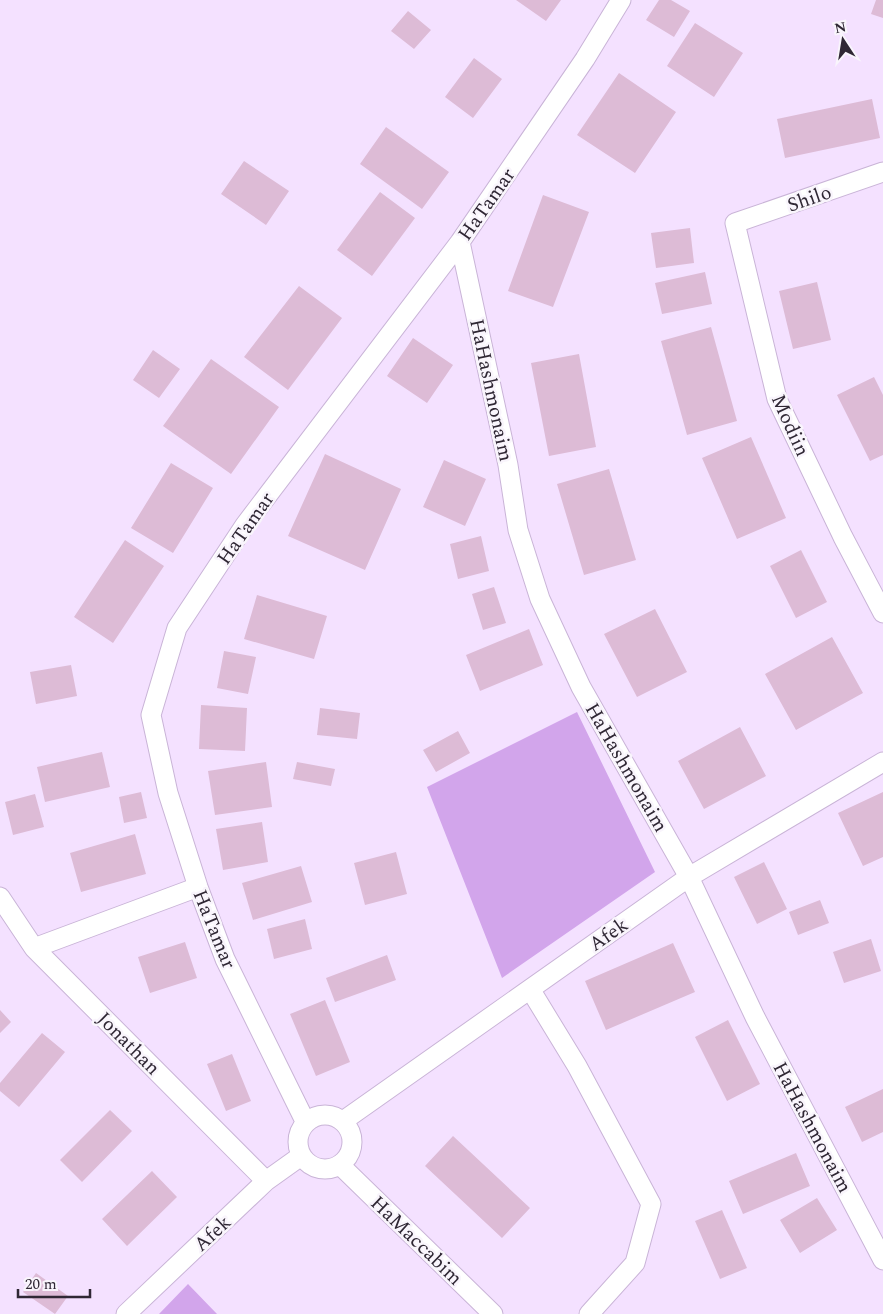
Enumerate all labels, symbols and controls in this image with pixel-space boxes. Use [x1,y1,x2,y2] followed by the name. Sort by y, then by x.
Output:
[818,15,868,65] north arrow
[833,16,848,39] text: N
[451,162,523,247] street label: HaTamar
[783,177,836,220] street label: Shilo
[461,316,521,464] street label: HaHashmonaim
[763,389,817,461] street label: Modiin
[210,486,282,571] street label: HaTamar
[577,697,675,838] street label: HaHashmonaim
[185,885,244,974] street label: HaTamar
[583,910,634,959] street label: Afek
[90,1005,167,1082] street label: Jonathan
[765,1056,859,1199] street label: HaHashmonaim
[363,1189,469,1293] street label: HaMaccabim
[187,1208,238,1259] street label: Afek
[18,1266,90,1298] scale bar
[25,1273,57,1296] text: 20 m

